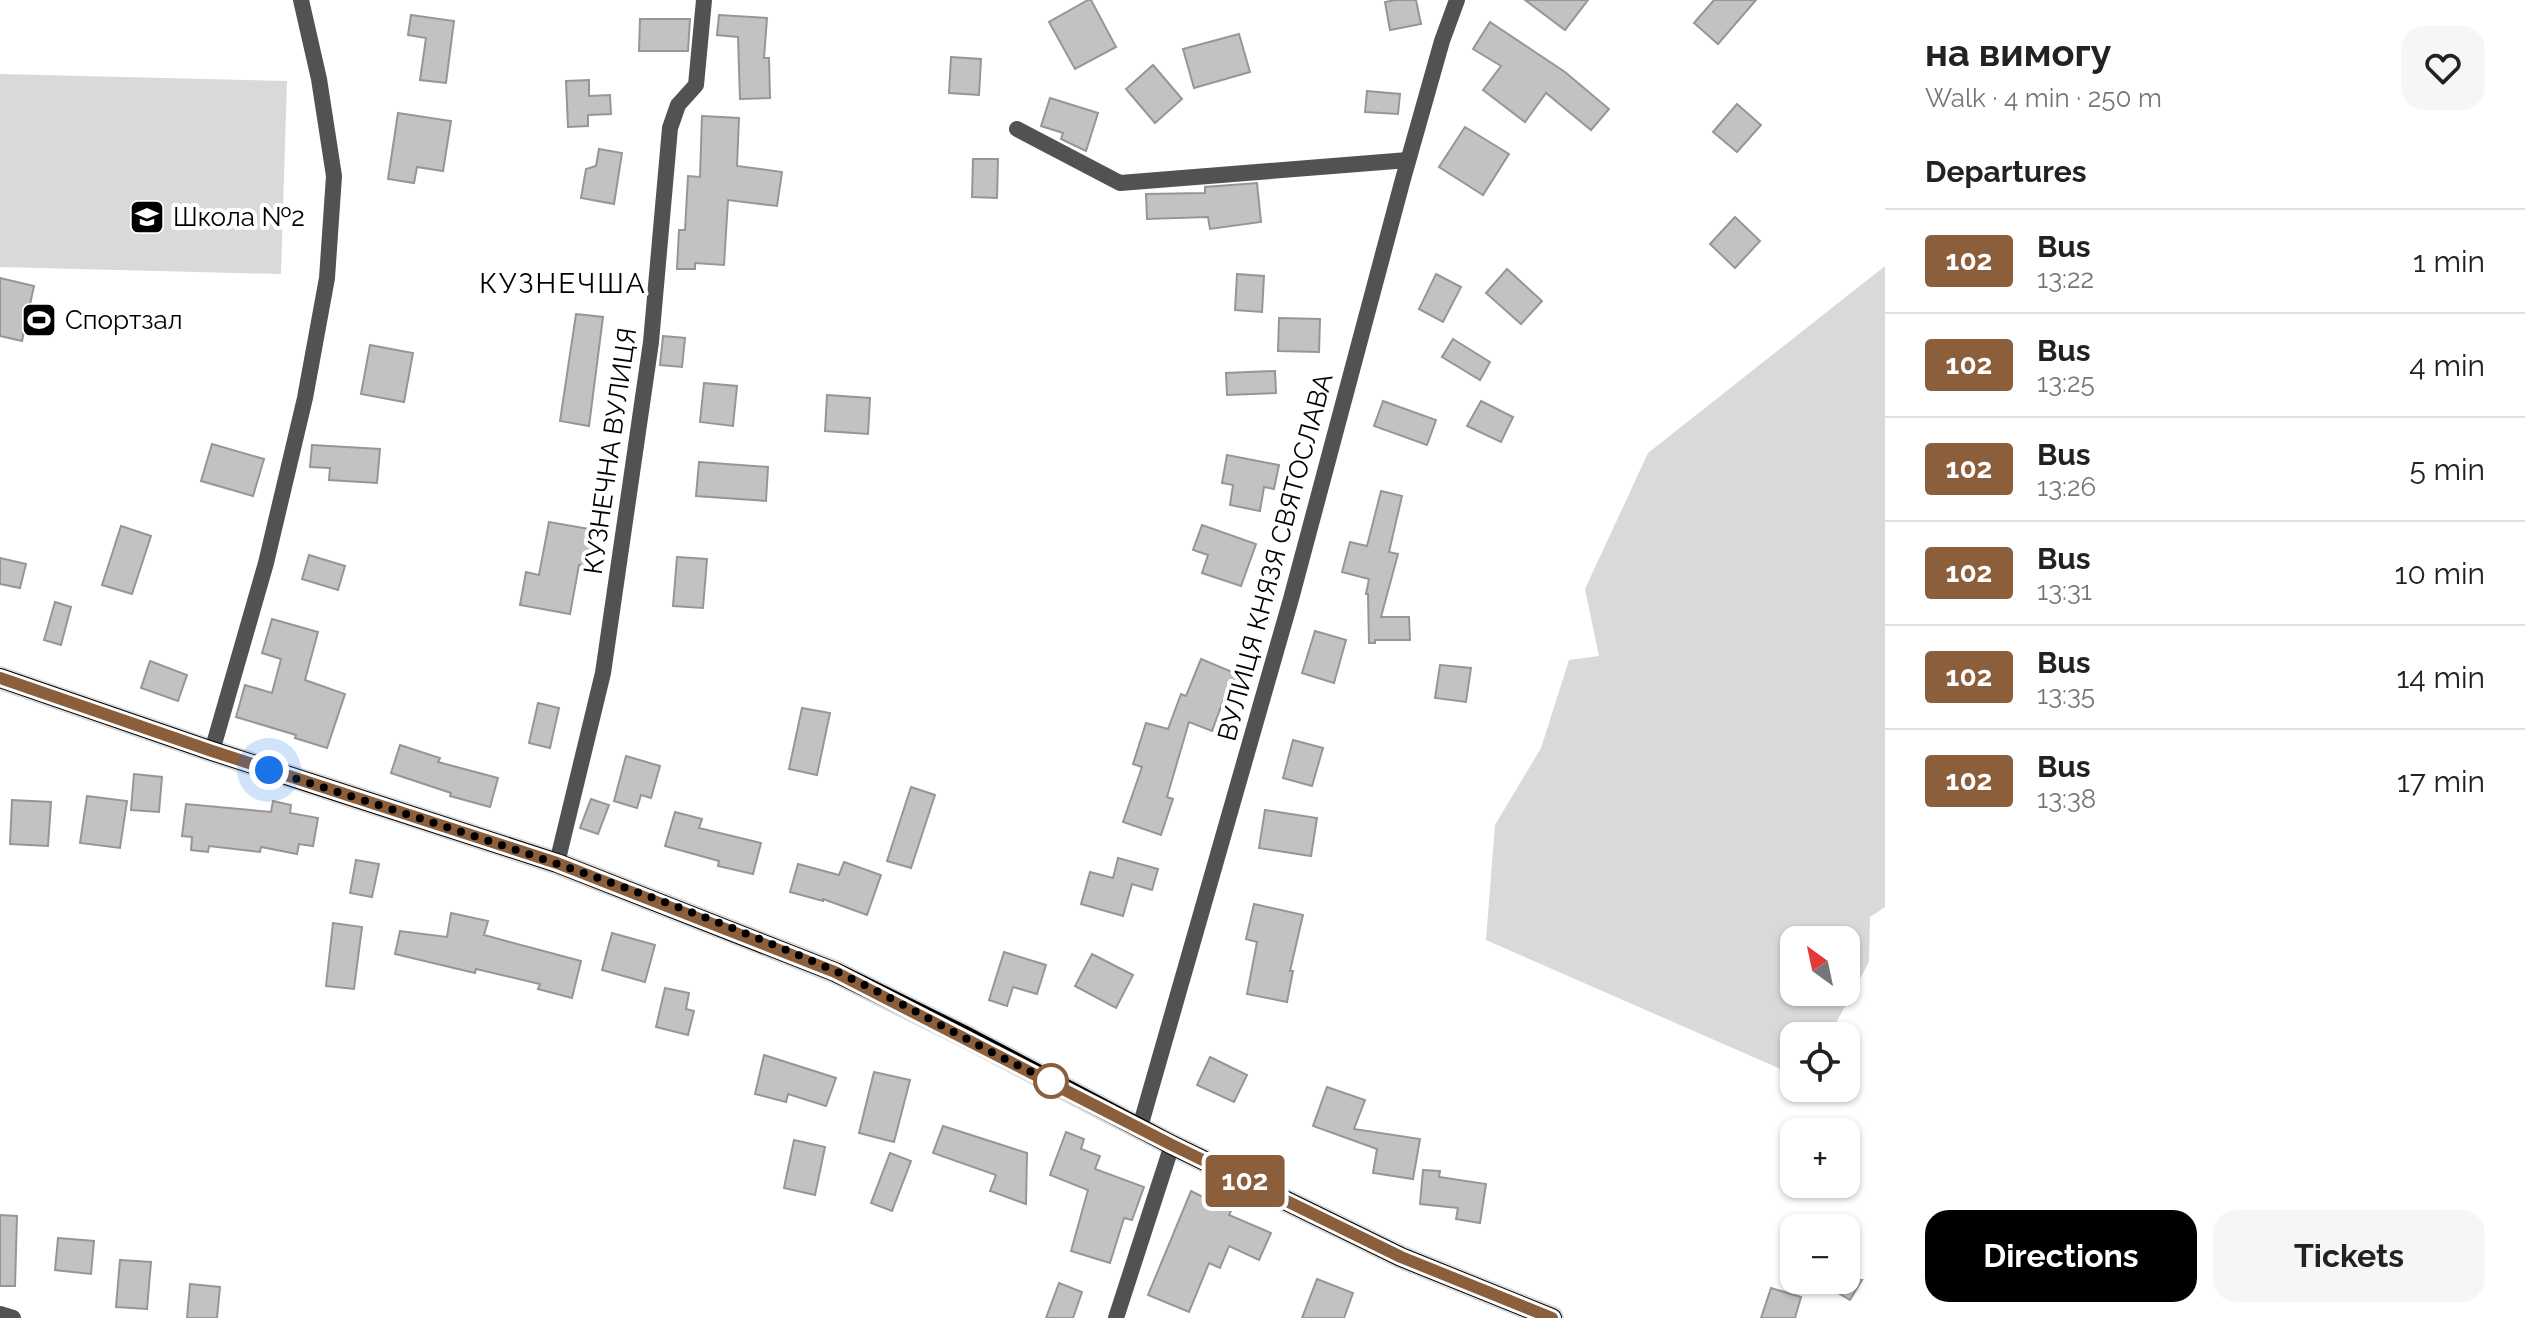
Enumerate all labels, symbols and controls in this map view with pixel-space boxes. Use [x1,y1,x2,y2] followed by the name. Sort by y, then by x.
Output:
[2401,26,2485,110] button: heart
[1925,30,2111,75] text: на вимогу
[1925,83,2162,113] text: Walk · 4 min · 250 m
[1925,154,2087,189] text: Departures
[128,198,166,236] school or university icon: Школа №2
[173,202,305,232] place label: Школа №2
[2037,229,2091,264] text: Bus
[1946,244,1992,277] text: 102
[2413,244,2485,279] text: 1 min
[2037,264,2094,294] text: 13:22
[479,267,647,300] district label: КУЗНЕЧША
[20,301,58,339] sports icon: Спортзал
[65,305,182,335] place label: Спортзал
[578,326,642,576] street label: КУЗНЕЧНА ВУЛИЦЯ
[2037,333,2091,368] text: Bus
[1946,348,1992,381] text: 102
[2409,348,2485,383] text: 4 min
[2037,368,2095,398] text: 13:25
[1211,370,1339,744] street label: ВУЛИЦЯ КНЯЗЯ СВЯТОСЛАВА
[2037,437,2091,472] text: Bus
[1946,452,1992,485] text: 102
[2409,452,2485,487] text: 5 min
[2037,472,2096,502] text: 13:26
[2037,541,2091,576] text: Bus
[1946,556,1992,589] text: 102
[2395,556,2485,591] text: 10 min
[2037,576,2092,606] text: 13:31
[2037,645,2091,680] text: Bus
[1946,660,1992,693] text: 102
[2397,660,2485,695] text: 14 min
[2037,680,2095,710] text: 13:35
[2037,749,2091,784] text: Bus
[249,750,289,790] your location
[1946,764,1992,797] text: 102
[2397,764,2485,799] text: 17 min
[2037,784,2096,814] text: 13:38
[1780,926,1860,1006] north arrow
[1780,926,1860,1294] map controls
[1780,1022,1860,1102] button: locate
[1034,1064,1068,1098] unlabelled marker
[1780,1118,1860,1198] button: +
[1199,1155,1291,1207] line badge: 102
[1222,1164,1268,1197] text: 102
[1925,1210,2197,1302] button: Directions
[2213,1210,2485,1302] button: Tickets
[1780,1214,1860,1294] button: −

